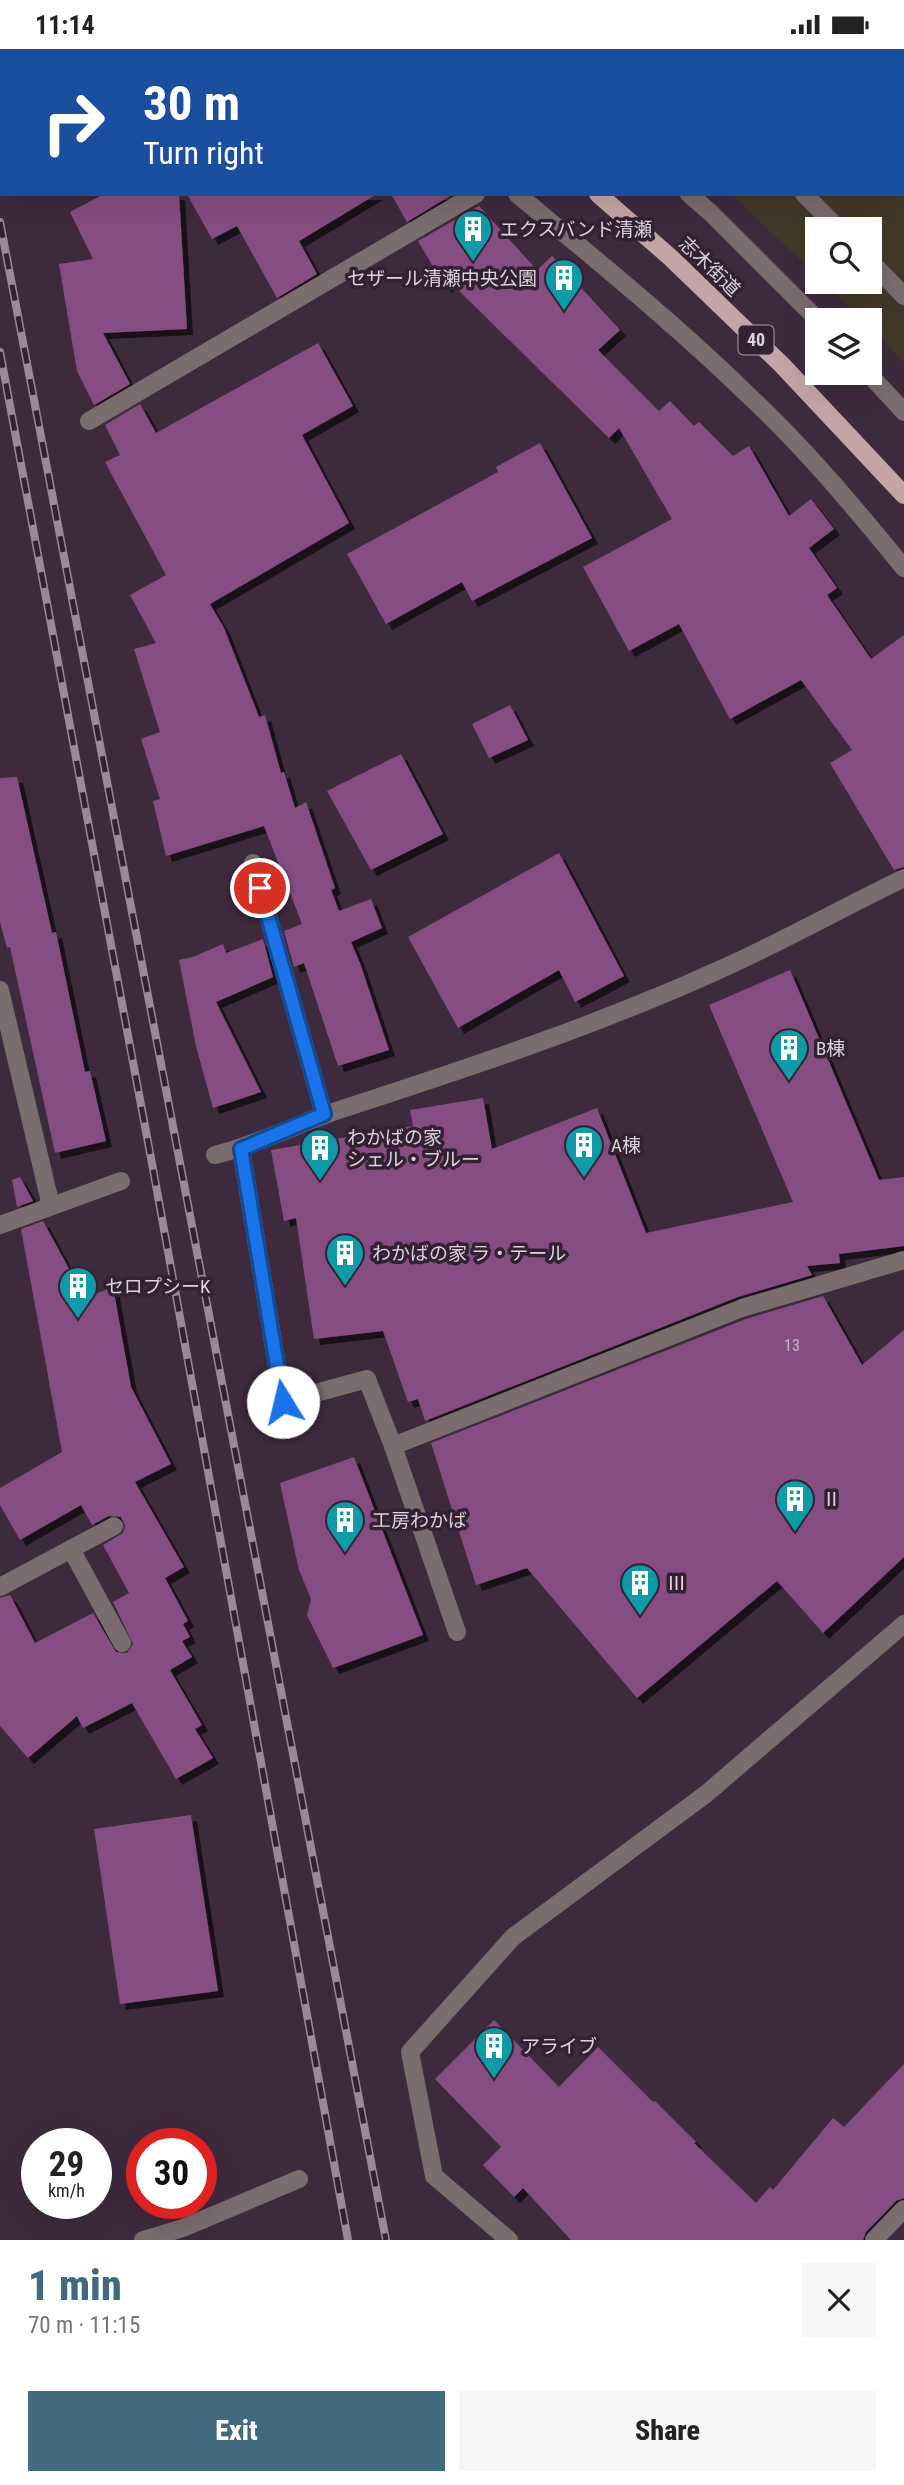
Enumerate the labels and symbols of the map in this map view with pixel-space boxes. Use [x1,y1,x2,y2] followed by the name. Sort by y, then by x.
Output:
[452,208,494,263] building icon: エクスバンド清瀬
[500,218,652,241] place label: エクスバンド清瀬
[674,232,745,301] street label: 志木街道
[543,257,585,312] building icon: セザール清瀬中央公園
[347,267,537,290] place label: セザール清瀬中央公園
[738,325,774,355] road number: 40
[230,858,290,918] pin
[768,1027,810,1082] building icon: B棟
[816,1037,845,1060] place label: B棟
[563,1124,605,1179] building icon: A棟
[347,1126,480,1171] place label: わかばの家 シェル・ブルー
[299,1127,341,1182] building icon: わかばの家 シェル・ブルー
[611,1134,641,1157] place label: A棟
[324,1232,366,1287] building icon: わかばの家 ラ・テール
[372,1242,566,1265] place label: わかばの家 ラ・テール
[57,1265,99,1320] building icon: セロプシーK
[105,1275,211,1298] place label: セロプシーK
[784,1336,800,1355] house number: 13
[246,1365,320,1439] position arrow
[774,1478,816,1533] building icon: Ⅱ
[822,1488,841,1511] place label: Ⅱ
[324,1499,366,1554] building icon: 工房わかば
[372,1509,467,1532] place label: 工房わかば
[619,1562,661,1617] building icon: Ⅲ
[667,1572,686,1595] place label: Ⅲ
[473,2025,515,2080] building icon: アライブ
[521,2035,597,2058] place label: アライブ
[126,2128,217,2219] speed limit sign: 30

